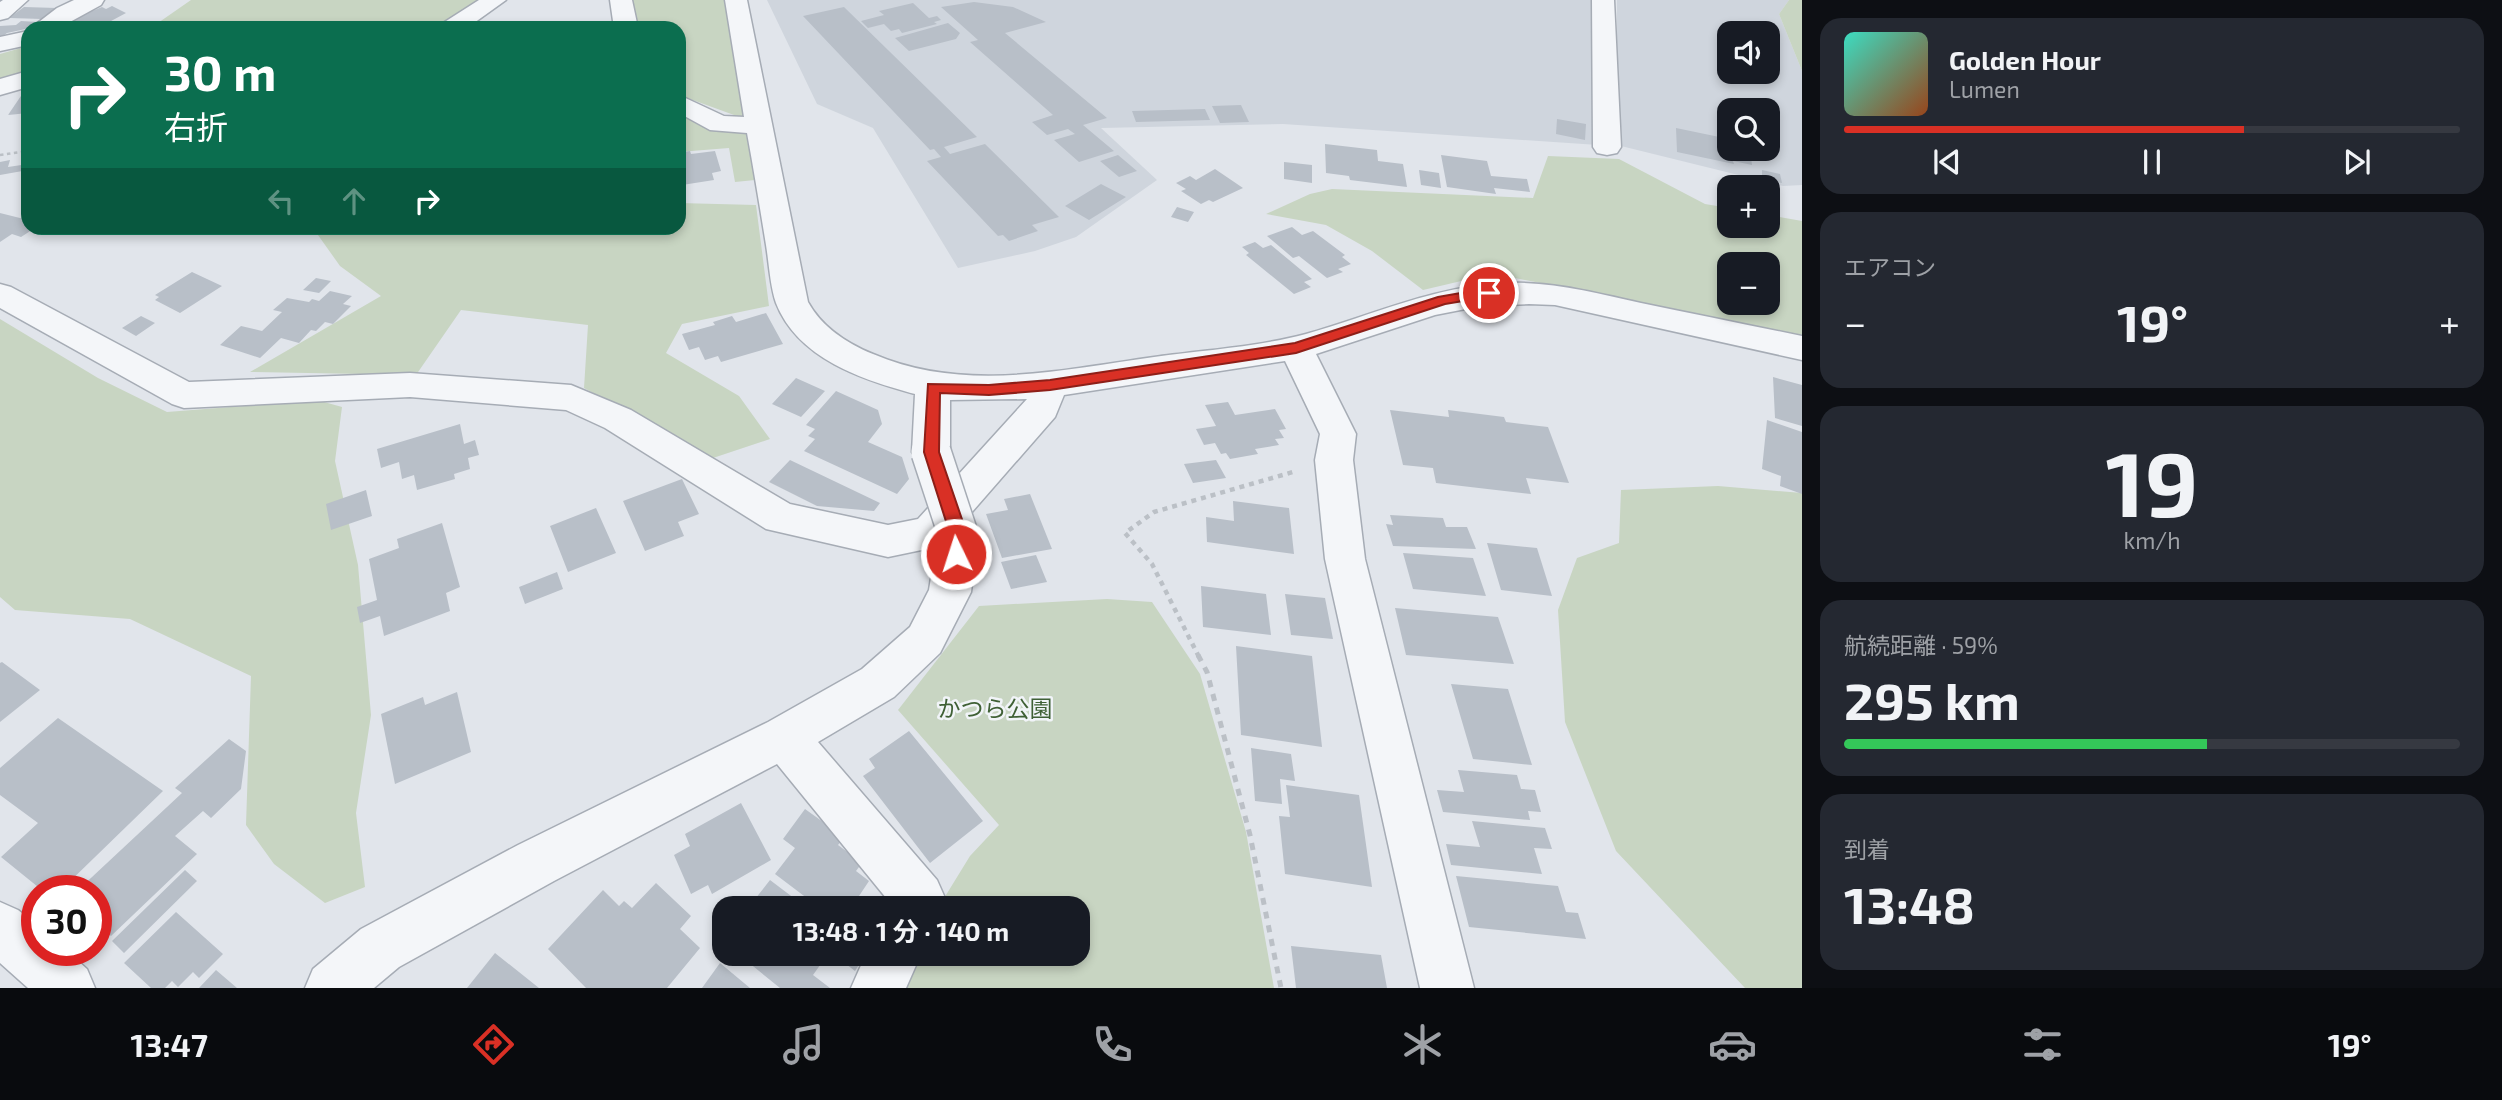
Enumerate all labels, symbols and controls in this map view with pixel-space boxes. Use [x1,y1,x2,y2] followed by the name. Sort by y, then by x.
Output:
[1717,21,1780,315] map controls
[1717,21,1780,84] button: sound
[164,42,276,101] text: 30 m
[1949,44,2101,75] text: Golden Hour
[49,49,140,140] icon: right
[1949,75,2020,103] text: Lumen
[1717,98,1780,161] button: search
[164,107,228,145] text: 右折
[1928,143,1966,181] icon: previous
[2133,143,2171,181] icon: pause
[2338,143,2376,181] icon: next
[1717,175,1780,238] button: +
[262,182,300,220] icon: left
[335,182,373,220] icon: ahead
[408,182,446,220] icon: right
[1717,252,1780,315] button: −
[1844,253,1936,281] text: エアコン
[1459,263,1519,323] pin
[1470,274,1508,312] icon: arrive
[2117,290,2188,352] text: 19°
[1844,299,1866,345] text: −
[2439,299,2460,345] text: +
[2105,426,2199,535] text: 19
[919,517,993,591] position arrow
[2123,526,2181,554] text: km/h
[1844,631,1998,659] text: 航続距離 · 59%
[1844,668,2020,730] text: 295 km
[938,694,1053,722] park label: かつら公園
[1844,835,1890,863] text: 到着
[1844,872,1975,934] text: 13:48
[21,875,112,966] speed limit sign: 30
[793,915,1009,946] text: 13:48 · 1 分 · 140 m
[469,1020,518,1069] icon: directions
[779,1020,828,1069] icon: music
[1088,1020,1137,1069] icon: phone
[1398,1020,1447,1069] icon: climate
[1708,1020,1757,1069] icon: car
[2018,1020,2067,1069] icon: filters
[130,1025,208,1063] text: 13:47
[2328,1025,2372,1063] text: 19°

